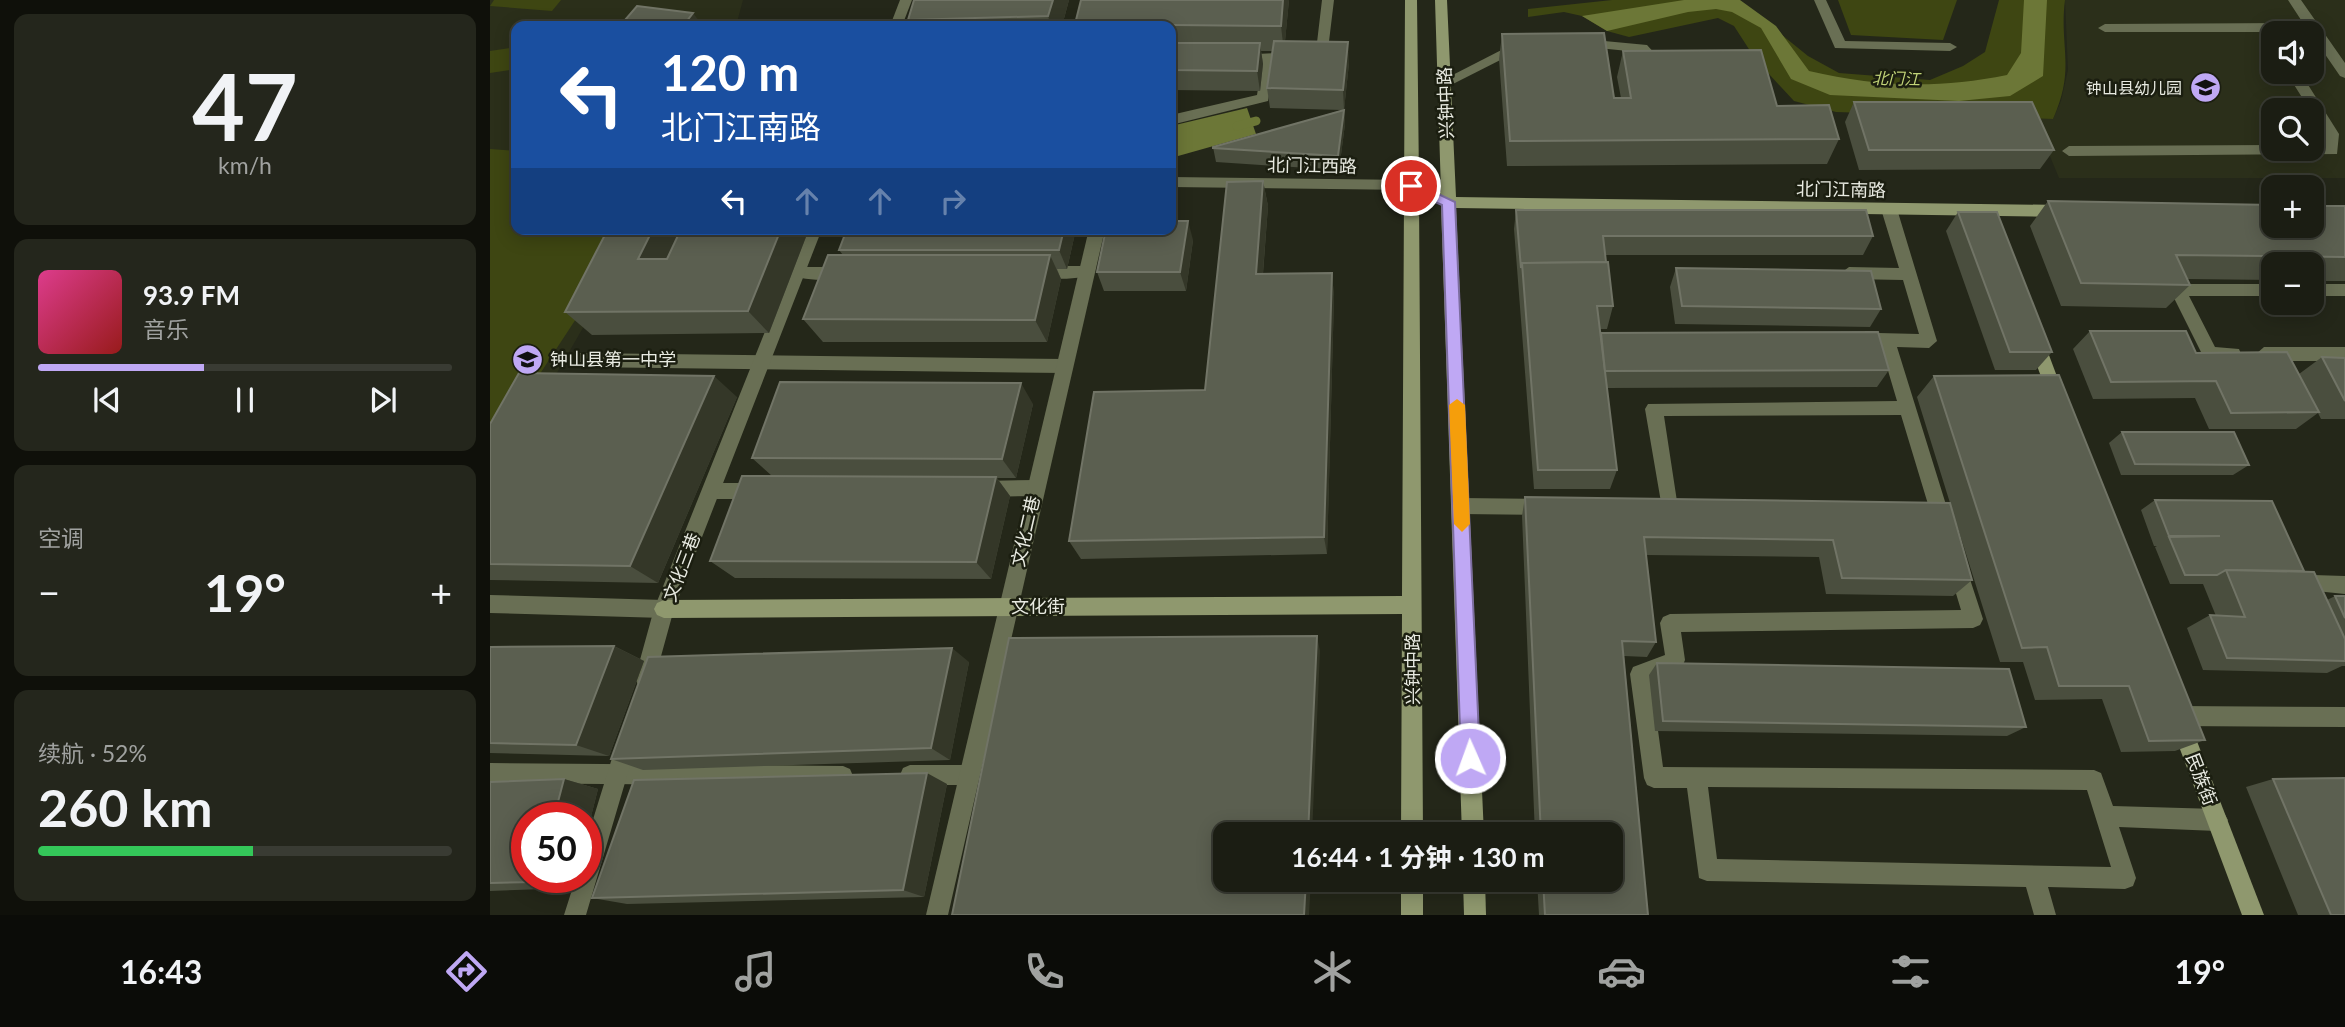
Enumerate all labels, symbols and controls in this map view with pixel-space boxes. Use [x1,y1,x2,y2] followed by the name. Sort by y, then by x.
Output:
[2261,21,2324,315] map controls
[2261,21,2324,84] button: sound
[661,43,799,101] text: 120 m
[546,49,637,140] icon: left
[192,51,298,160] text: 47
[1433,67,1457,139] street label: 兴钟中路
[1872,68,1922,88] water label: 北门江
[2188,70,2222,104] school or university icon: 钟山县幼儿园
[2086,78,2182,97] place label: 钟山县幼儿园
[2261,98,2324,161] button: search
[661,107,821,146] text: 北门江南路
[218,151,272,179] text: km/h
[1267,153,1357,177] street label: 北门江西路
[1381,156,1441,216] pin
[1392,167,1430,205] icon: arrive
[2261,175,2324,238] button: +
[1796,177,1886,201] street label: 北门江南路
[715,182,753,220] icon: left
[788,182,826,220] icon: ahead
[861,182,899,220] icon: ahead
[934,182,972,220] icon: right
[2261,252,2324,315] button: −
[143,279,240,311] text: 93.9 FM
[143,315,189,343] text: 音乐
[510,342,544,376] school or university icon: 钟山县第一中学
[550,348,676,370] place label: 钟山县第一中学
[88,381,126,419] icon: previous
[226,381,264,419] icon: pause
[364,381,402,419] icon: next
[1006,493,1044,569] street label: 文化二巷
[38,524,84,552] text: 空调
[658,529,704,605] street label: 文化三巷
[204,561,286,623] text: 19°
[38,569,60,615] text: −
[430,569,452,615] text: +
[1011,595,1065,617] street label: 文化街
[1401,633,1423,705] street label: 兴钟中路
[1433,721,1507,795] position arrow
[38,739,147,767] text: 续航 · 52%
[2182,750,2222,808] street label: 民族街
[38,776,212,838] text: 260 km
[511,802,602,893] speed limit sign: 50
[1291,841,1545,873] text: 16:44 · 1 分钟 · 130 m
[442,947,491,996] icon: directions
[731,947,780,996] icon: music
[1020,947,1069,996] icon: phone
[1308,947,1357,996] icon: climate
[1597,947,1646,996] icon: car
[1886,947,1935,996] icon: filters
[120,952,202,991] text: 16:43
[2175,952,2225,991] text: 19°

